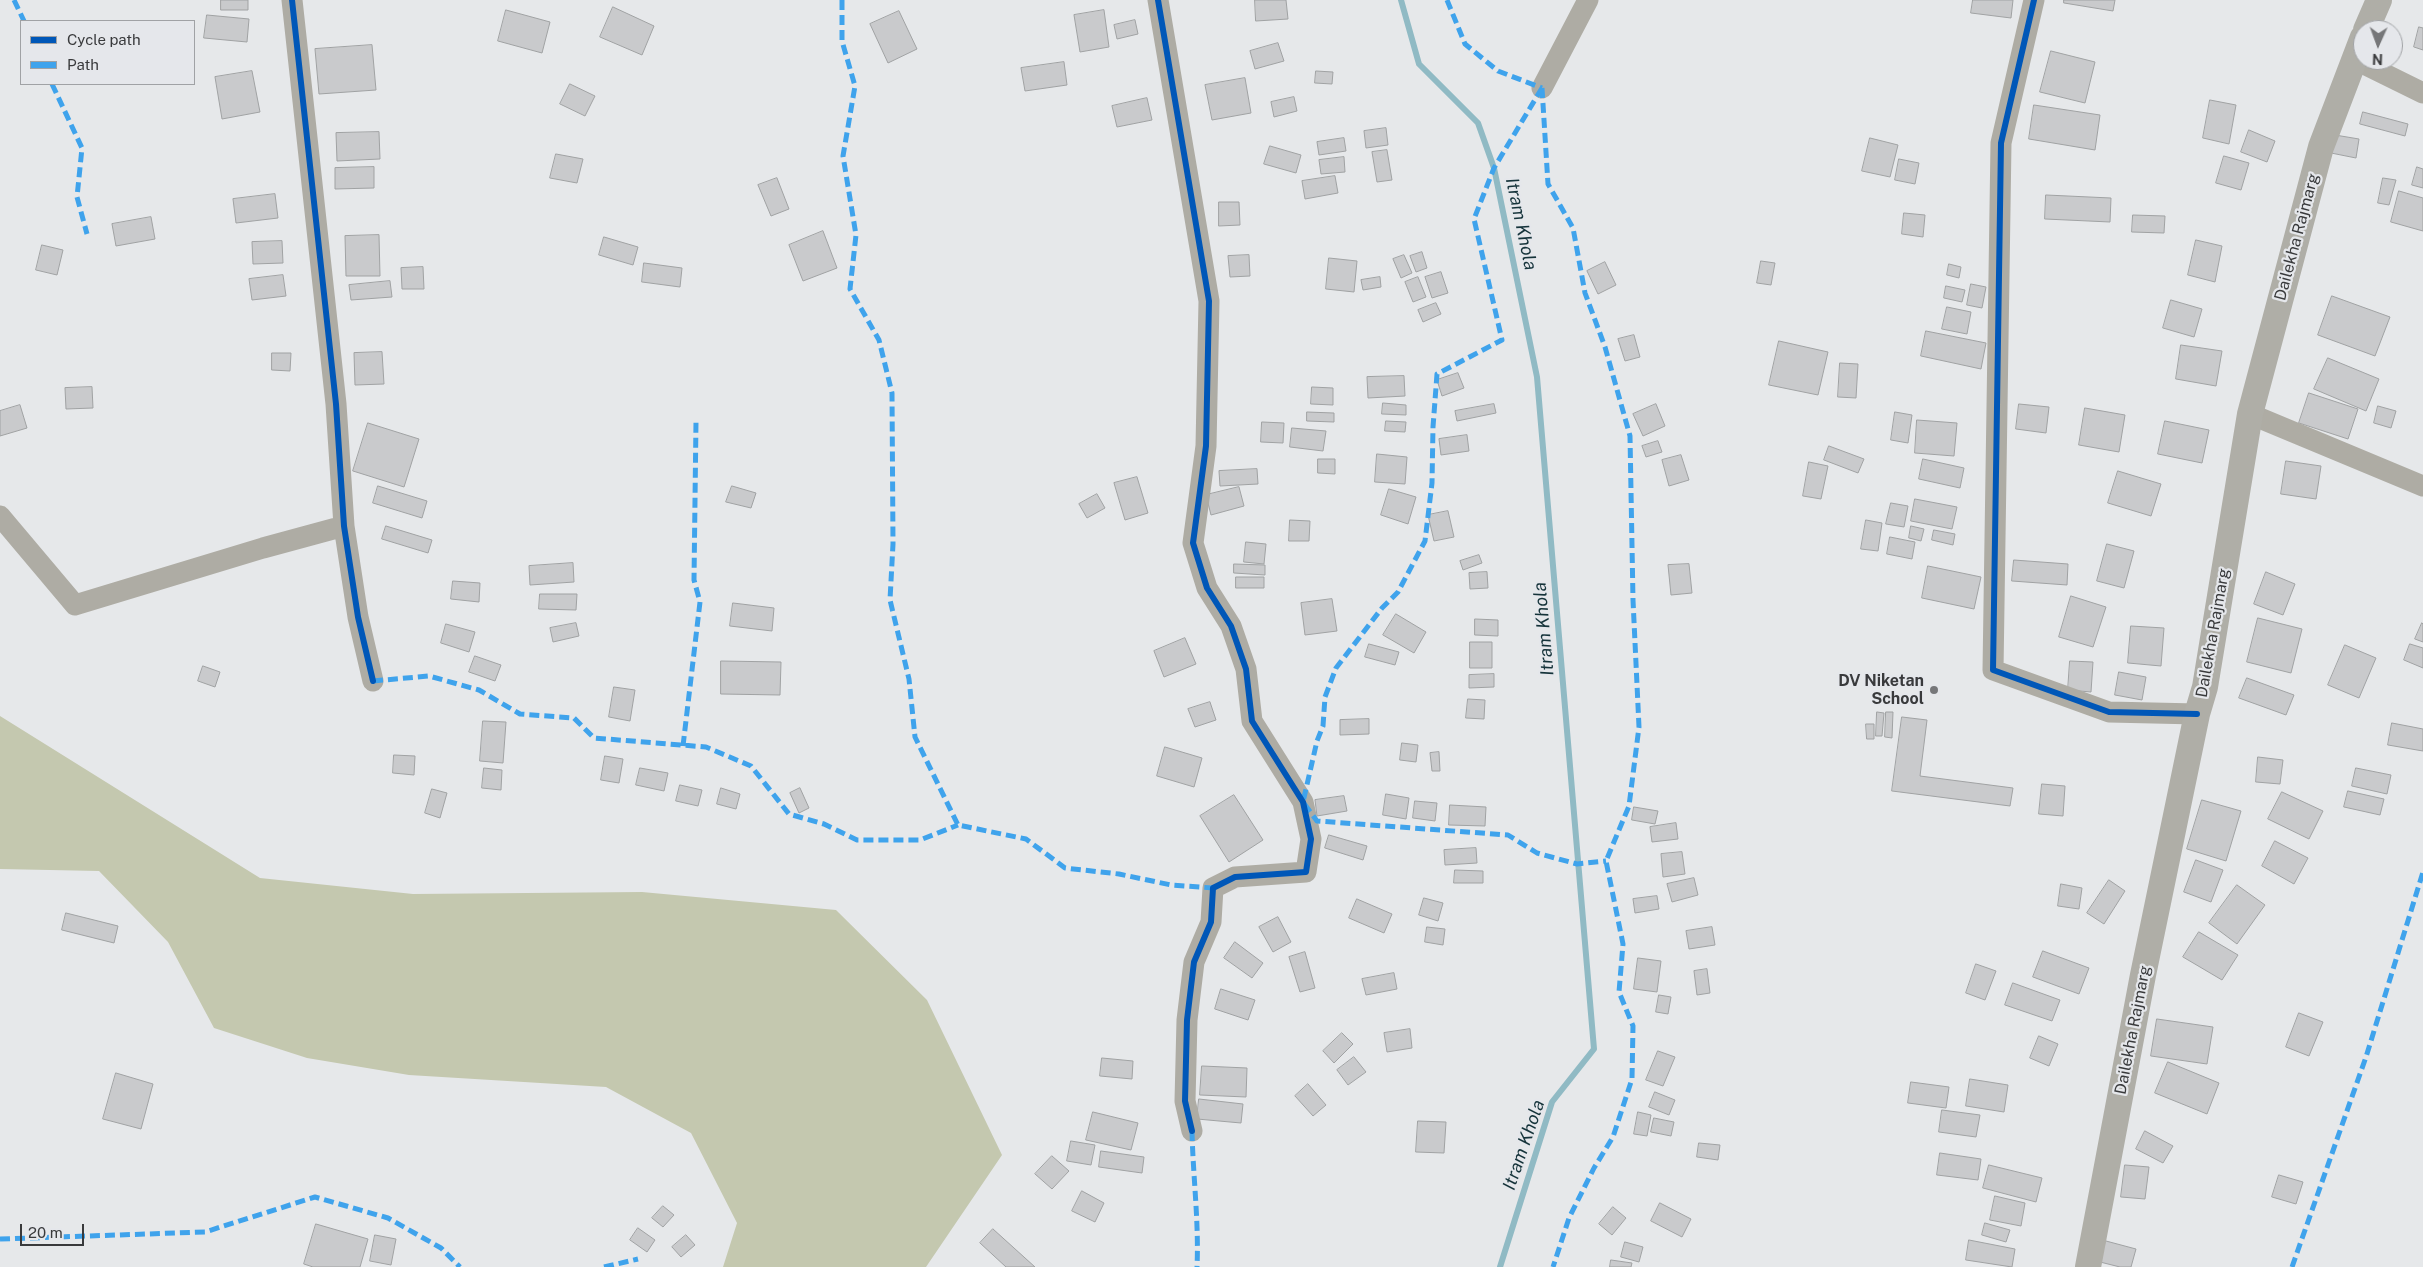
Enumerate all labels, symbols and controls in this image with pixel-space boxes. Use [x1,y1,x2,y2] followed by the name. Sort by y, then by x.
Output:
[20,20,195,85] legend
[2353,20,2403,70] north arrow
[67,31,141,48] text: Cycle path
[2372,51,2383,67] text: N
[67,56,99,73] text: Path
[2271,171,2323,303] street label: Dailekha Rajmarg
[1501,176,1541,272] water label: Itram Khola
[2192,567,2234,699] street label: Dailekha Rajmarg
[1529,581,1559,677] water label: Itram Khola
[1838,671,1924,709] place label: DV Niketan School
[1928,684,1940,696] marker: DV Niketan School
[2111,964,2155,1096] street label: Dailekha Rajmarg
[1499,1097,1549,1193] water label: Itram Khola
[22,1214,86,1246] scale bar
[28,1224,63,1241] text: 20 m

